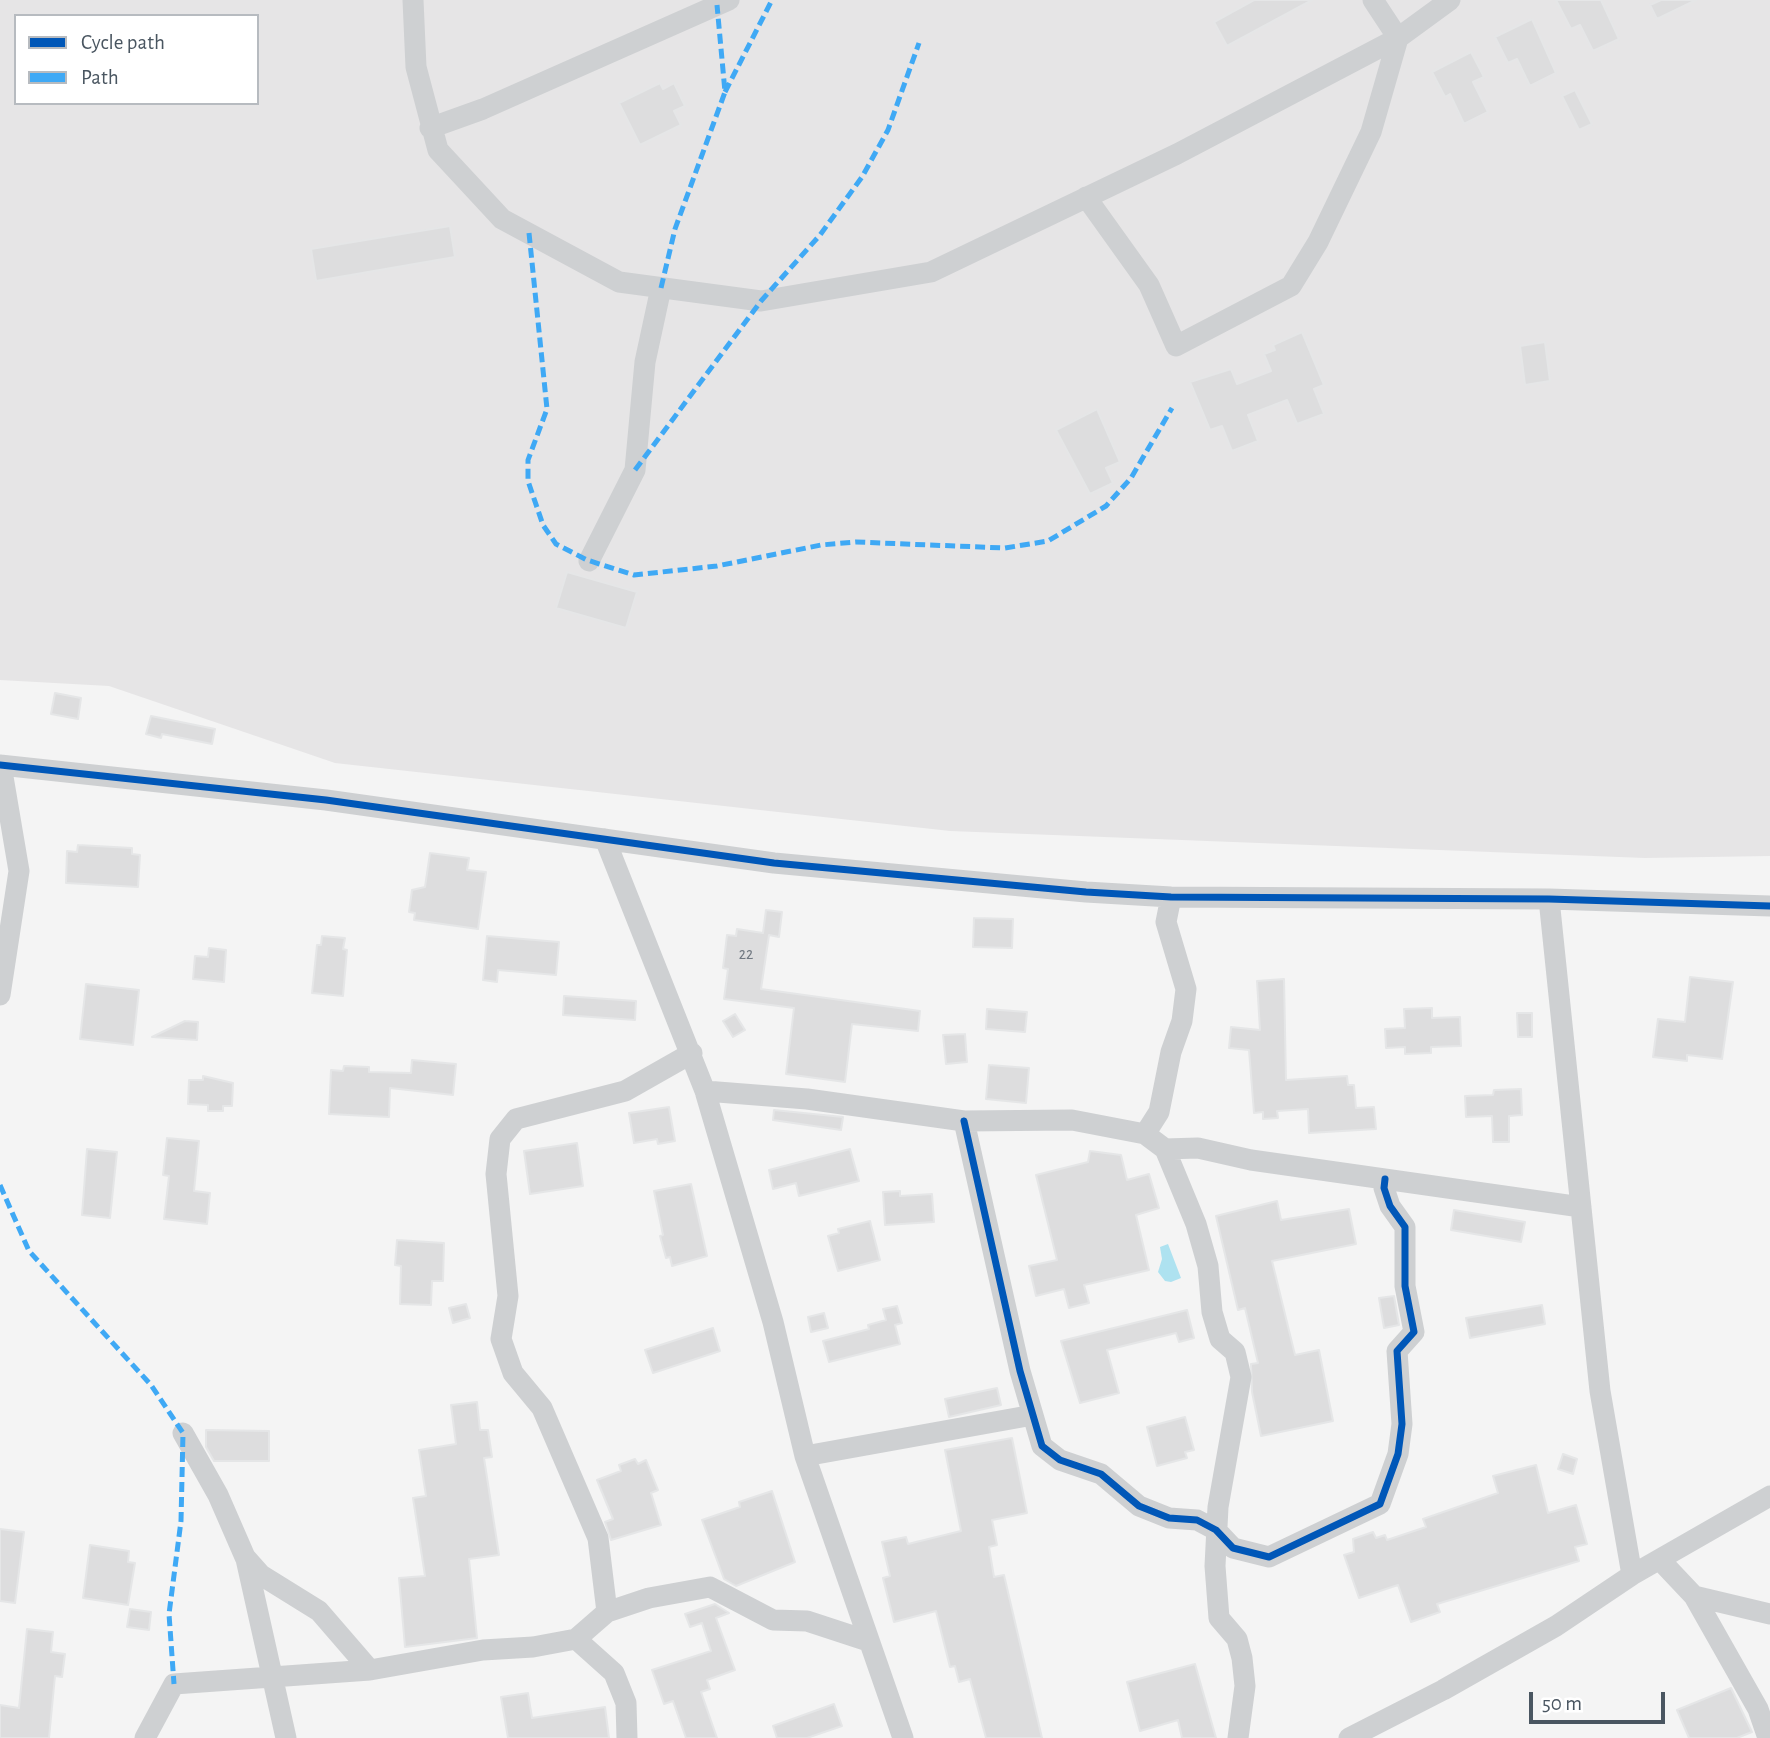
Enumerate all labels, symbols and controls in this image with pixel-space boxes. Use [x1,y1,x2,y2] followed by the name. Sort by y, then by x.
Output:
[14,14,259,105] legend
[81,32,165,53] text: Cycle path
[81,67,119,88] text: Path
[739,944,753,964] house number: 22
[1532,1678,1668,1722] scale bar
[1542,1693,1582,1714] text: 50 m

